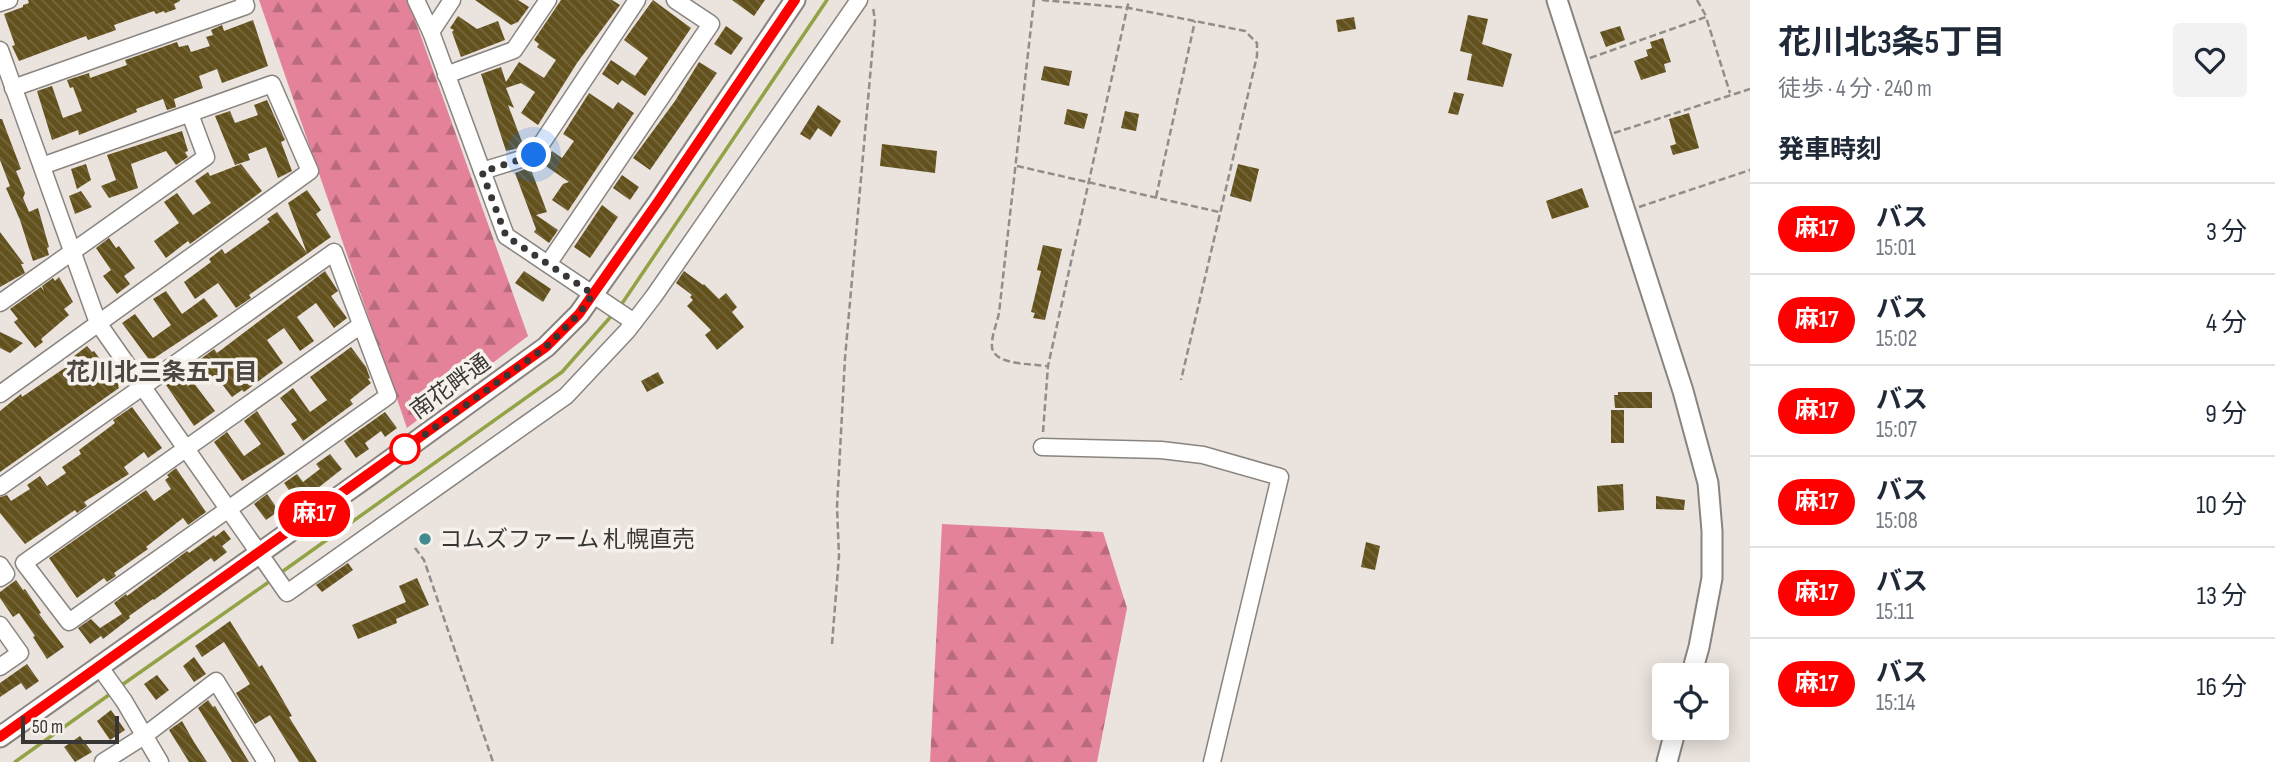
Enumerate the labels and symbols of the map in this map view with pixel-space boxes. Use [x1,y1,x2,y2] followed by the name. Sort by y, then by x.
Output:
[516,137,551,172] your location
[405,348,496,425] street label: 南花畔通
[66,358,258,387] district label: 花川北三条五丁目
[390,434,420,464] unlabelled marker
[274,491,354,537] line badge: 麻17
[439,526,695,554] place label: コムズファーム 札幌直売
[417,531,433,547] marker: コムズファーム 札幌直売
[21,713,119,745] scale bar

